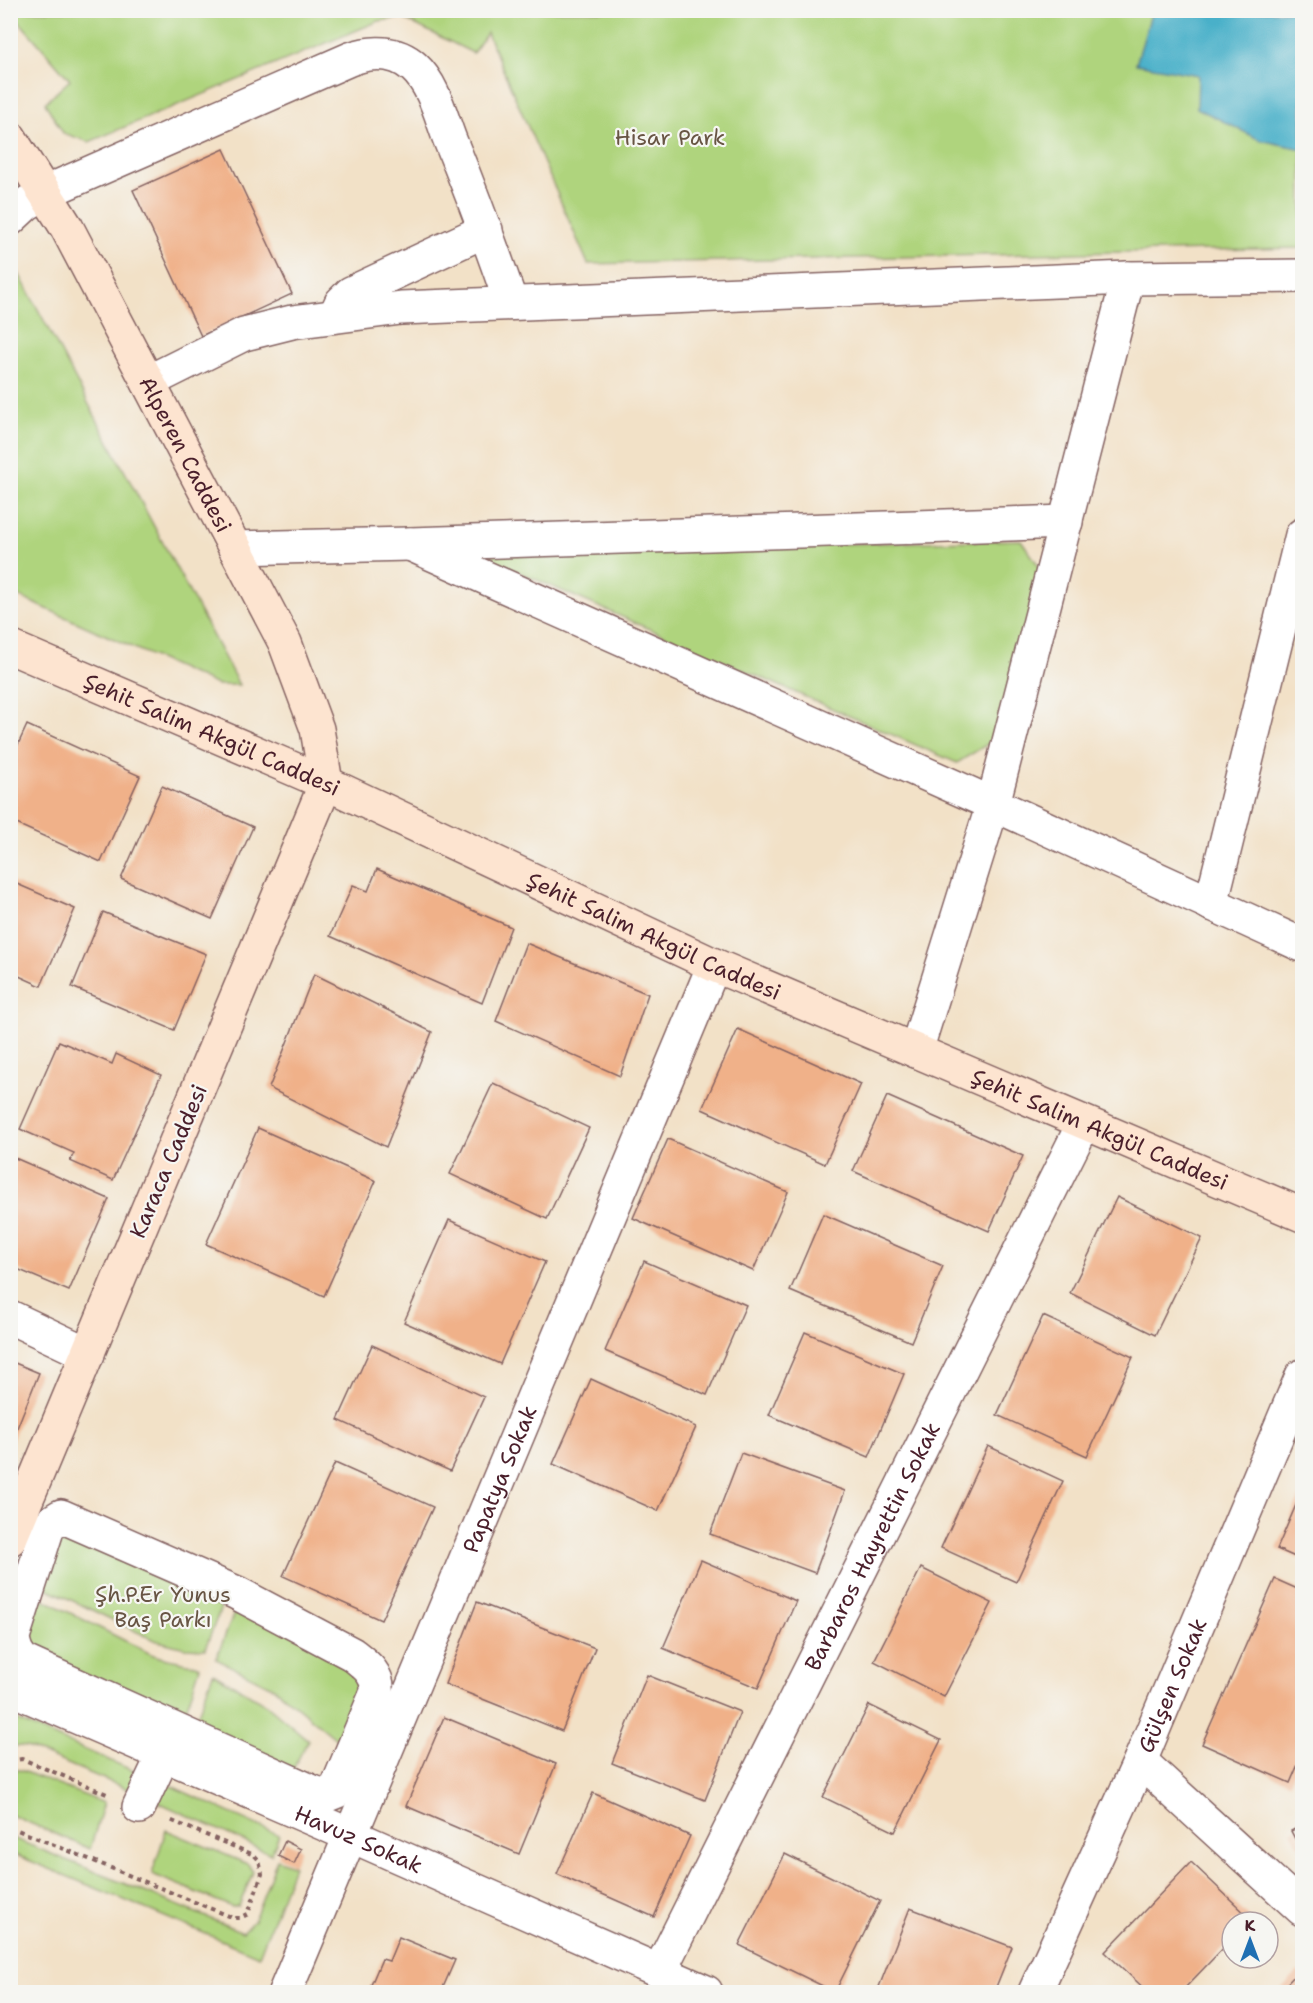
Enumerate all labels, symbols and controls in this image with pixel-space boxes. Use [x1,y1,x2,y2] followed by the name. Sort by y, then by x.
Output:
[615,123,725,152] park label: Hisar Park
[132,371,238,538] street label: Alperen Caddesi
[79,666,345,803] street label: Şehit Salim Akgül Caddesi
[522,865,785,1007] street label: Şehit Salim Akgül Caddesi
[967,1062,1233,1197] street label: Şehit Salim Akgül Caddesi
[123,1080,214,1243] street label: Karaca Caddesi
[456,1401,543,1557] street label: Papatya Sokak
[798,1417,947,1676] street label: Barbaros Hayrettin Sokak
[95,1580,231,1634] park label: Şh.P.Er Yunus Baş Parkı
[1131,1614,1214,1757] street label: Gülşen Sokak
[290,1799,427,1880] street label: Havuz Sokak
[1220,1910,1280,1970] north arrow
[1245,1915,1256,1936] text: K

